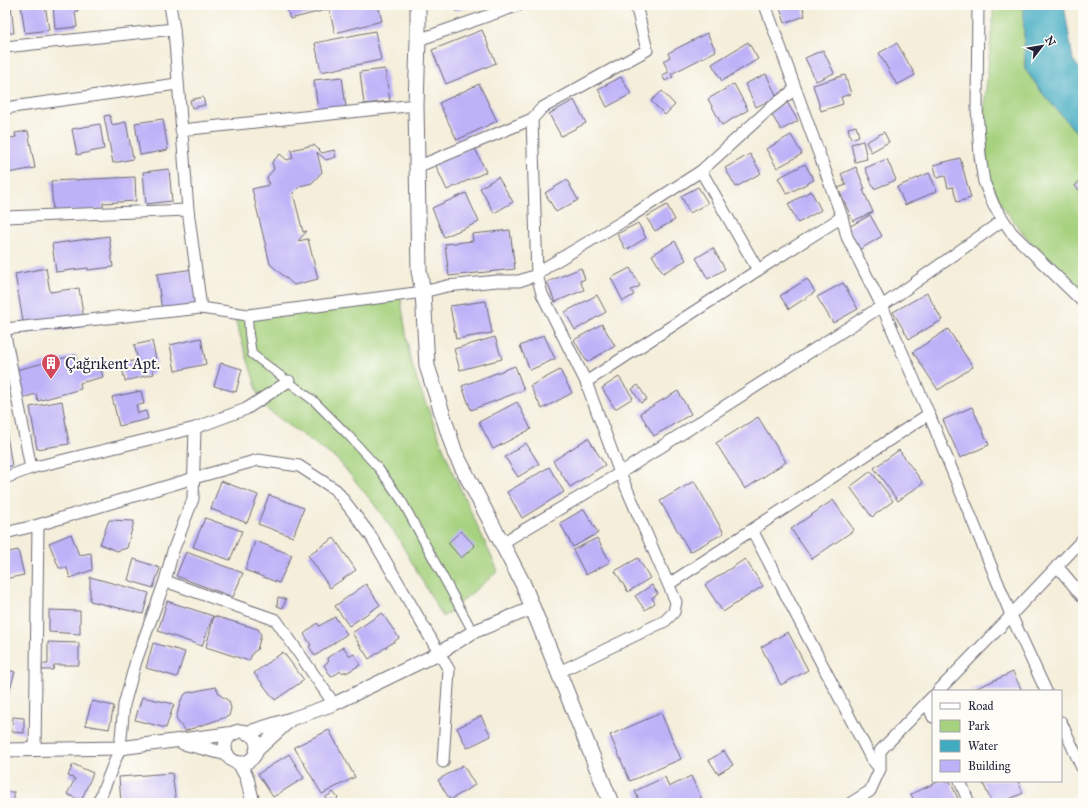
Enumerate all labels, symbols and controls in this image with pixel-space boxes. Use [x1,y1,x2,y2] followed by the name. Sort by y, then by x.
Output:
[1022,26,1062,66] north arrow
[1042,34,1058,49] text: N
[40,352,62,380] building icon: Çağrıkent Apt.
[65,354,160,374] place label: Çağrıkent Apt.
[932,690,1062,782] legend
[968,699,994,713] text: Road
[968,719,990,733] text: Park
[968,739,998,753] text: Water
[968,759,1011,774] text: Building

